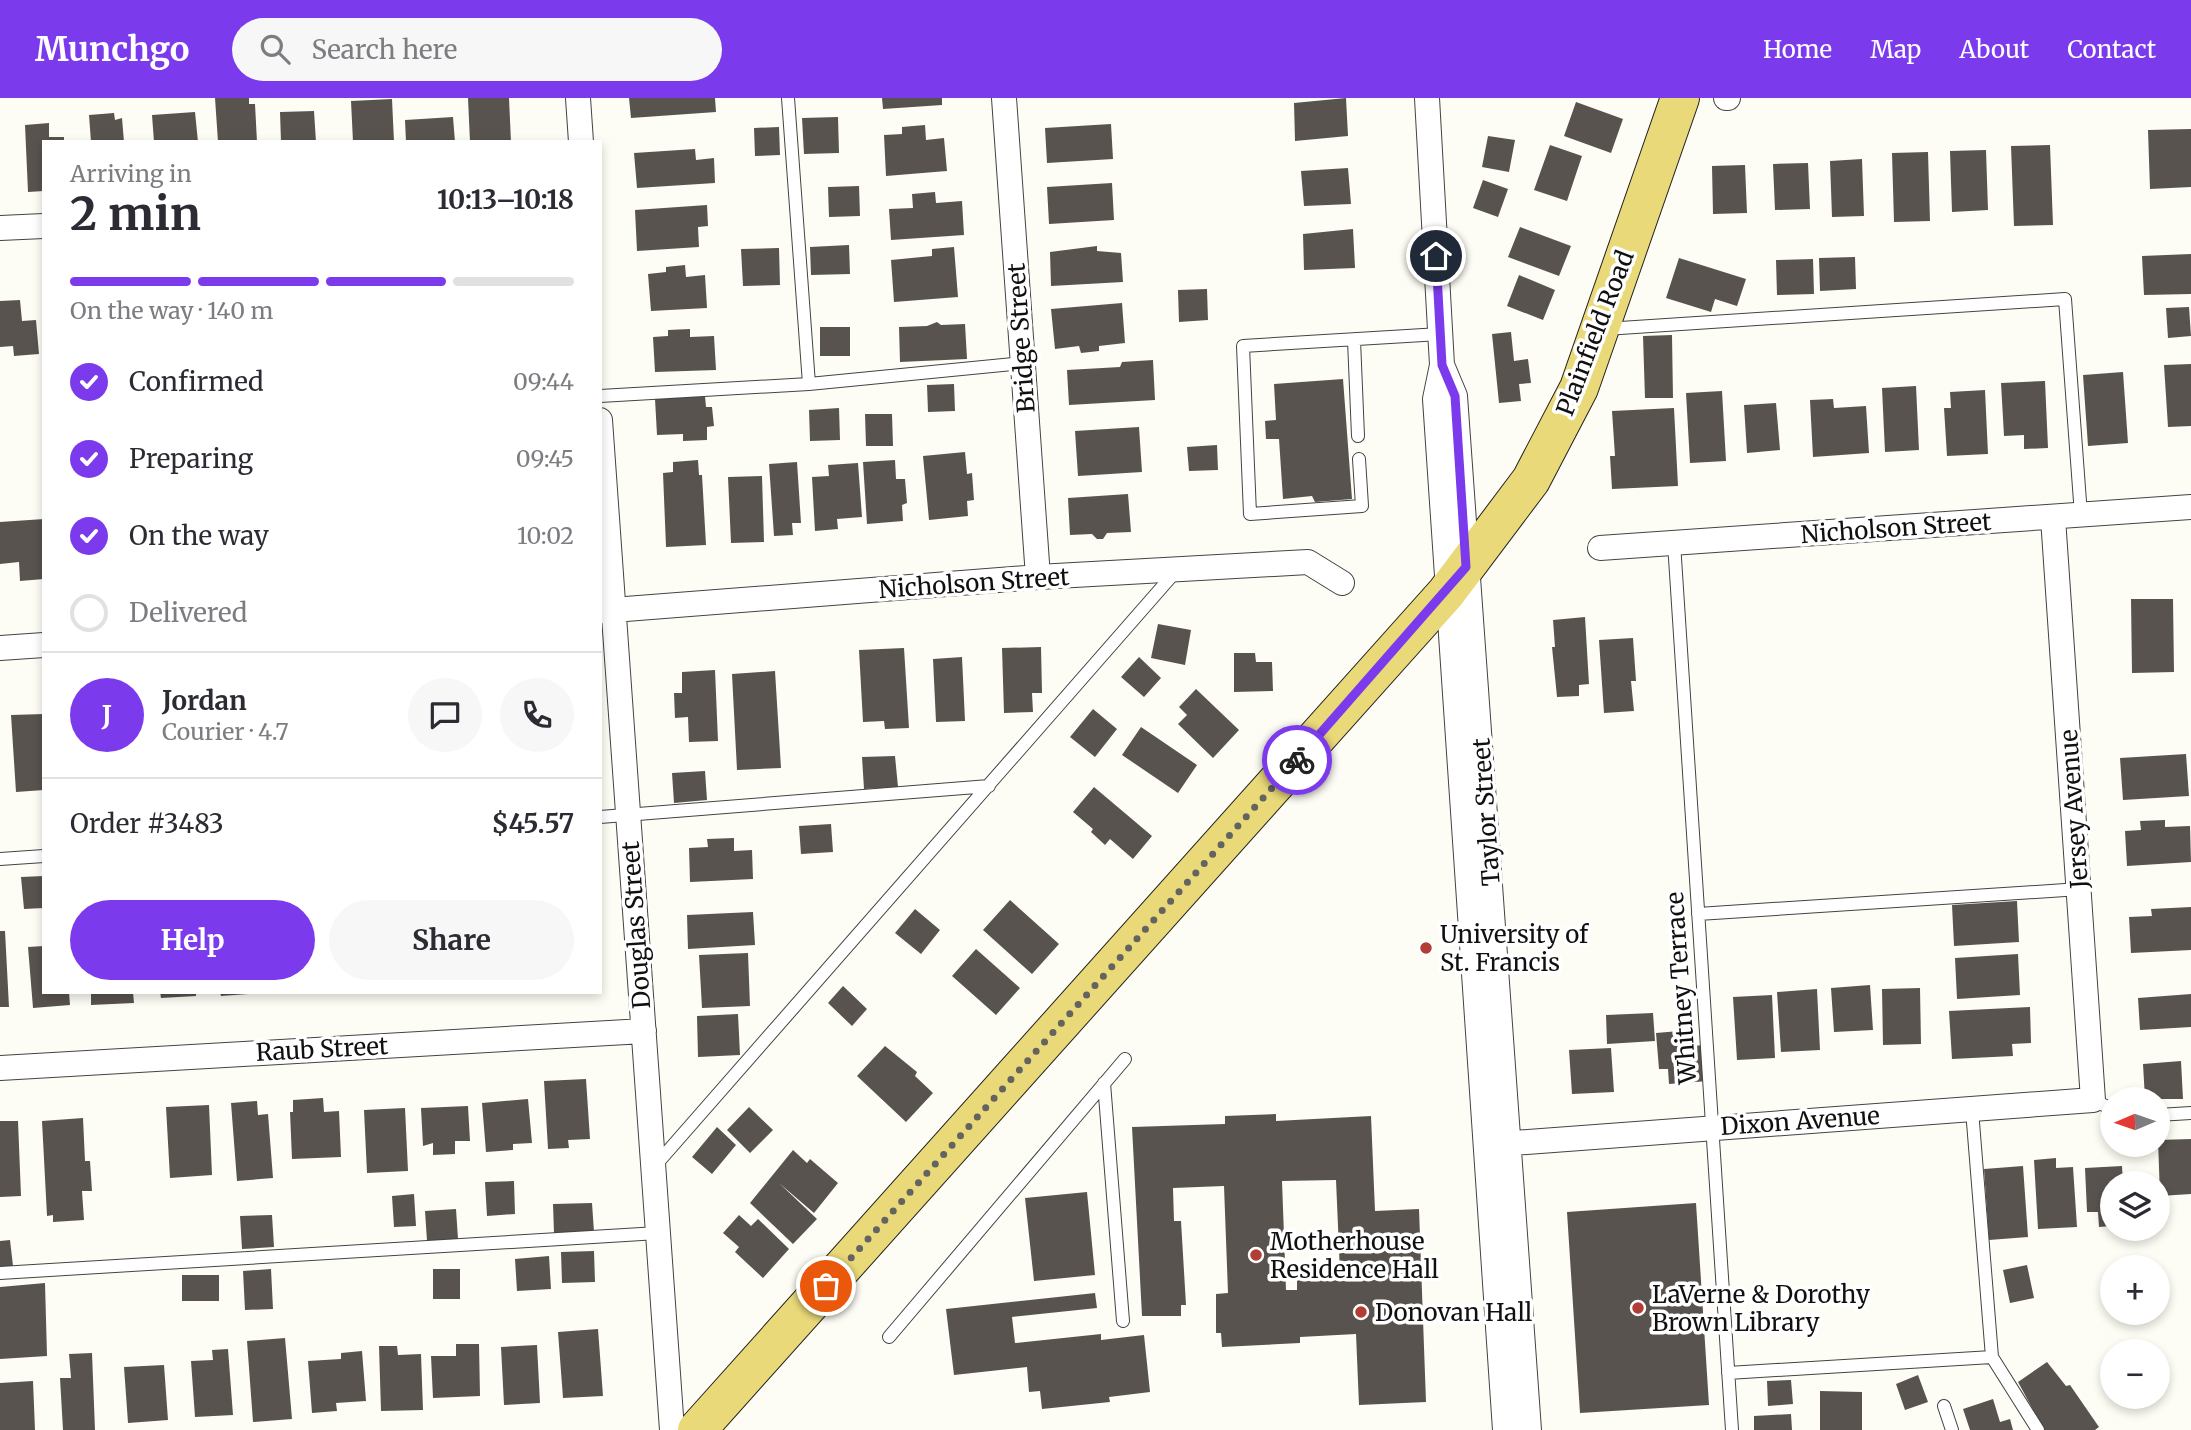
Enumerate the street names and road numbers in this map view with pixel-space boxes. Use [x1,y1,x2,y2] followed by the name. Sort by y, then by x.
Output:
[1549,246,1641,420] street label: Plainfield Road
[1000,261,1042,414] street label: Bridge Street
[1800,506,1993,550] street label: Nicholson Street
[878,561,1071,605] street label: Nicholson Street
[2053,728,2095,891] street label: Jersey Avenue
[1465,736,1507,887] street label: Taylor Street
[615,839,657,1010] street label: Douglas Street
[1659,891,1703,1086] street label: Whitney Terrace
[255,1030,390,1068] street label: Raub Street
[1719,1100,1881,1142] street label: Dixon Avenue

